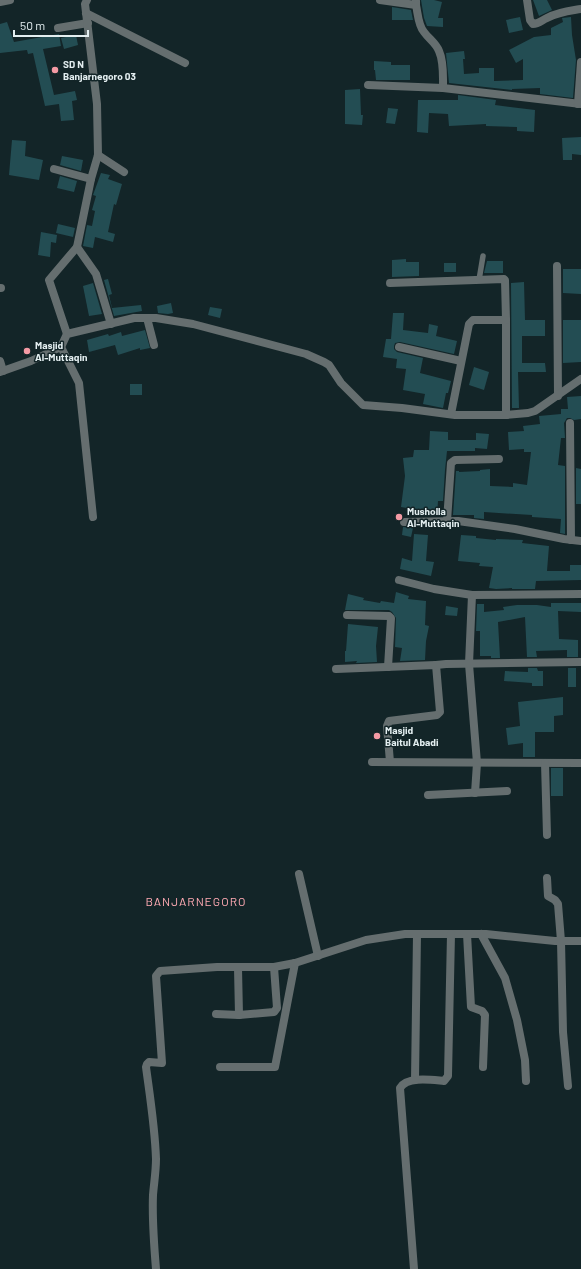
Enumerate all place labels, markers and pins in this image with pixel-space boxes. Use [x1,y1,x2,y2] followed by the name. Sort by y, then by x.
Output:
[63,58,136,82] place label: SD N Banjarnegoro 03
[50,65,60,75] marker: SD N Banjarnegoro 03
[35,339,87,363] place label: Masjid Al-Muttaqin
[22,346,32,356] marker: Masjid Al-Muttaqin
[407,505,459,529] place label: Musholla Al-Muttaqin
[394,512,404,522] marker: Musholla Al-Muttaqin
[385,724,439,748] place label: Masjid Baitul Abadi
[372,731,382,741] marker: Masjid Baitul Abadi

